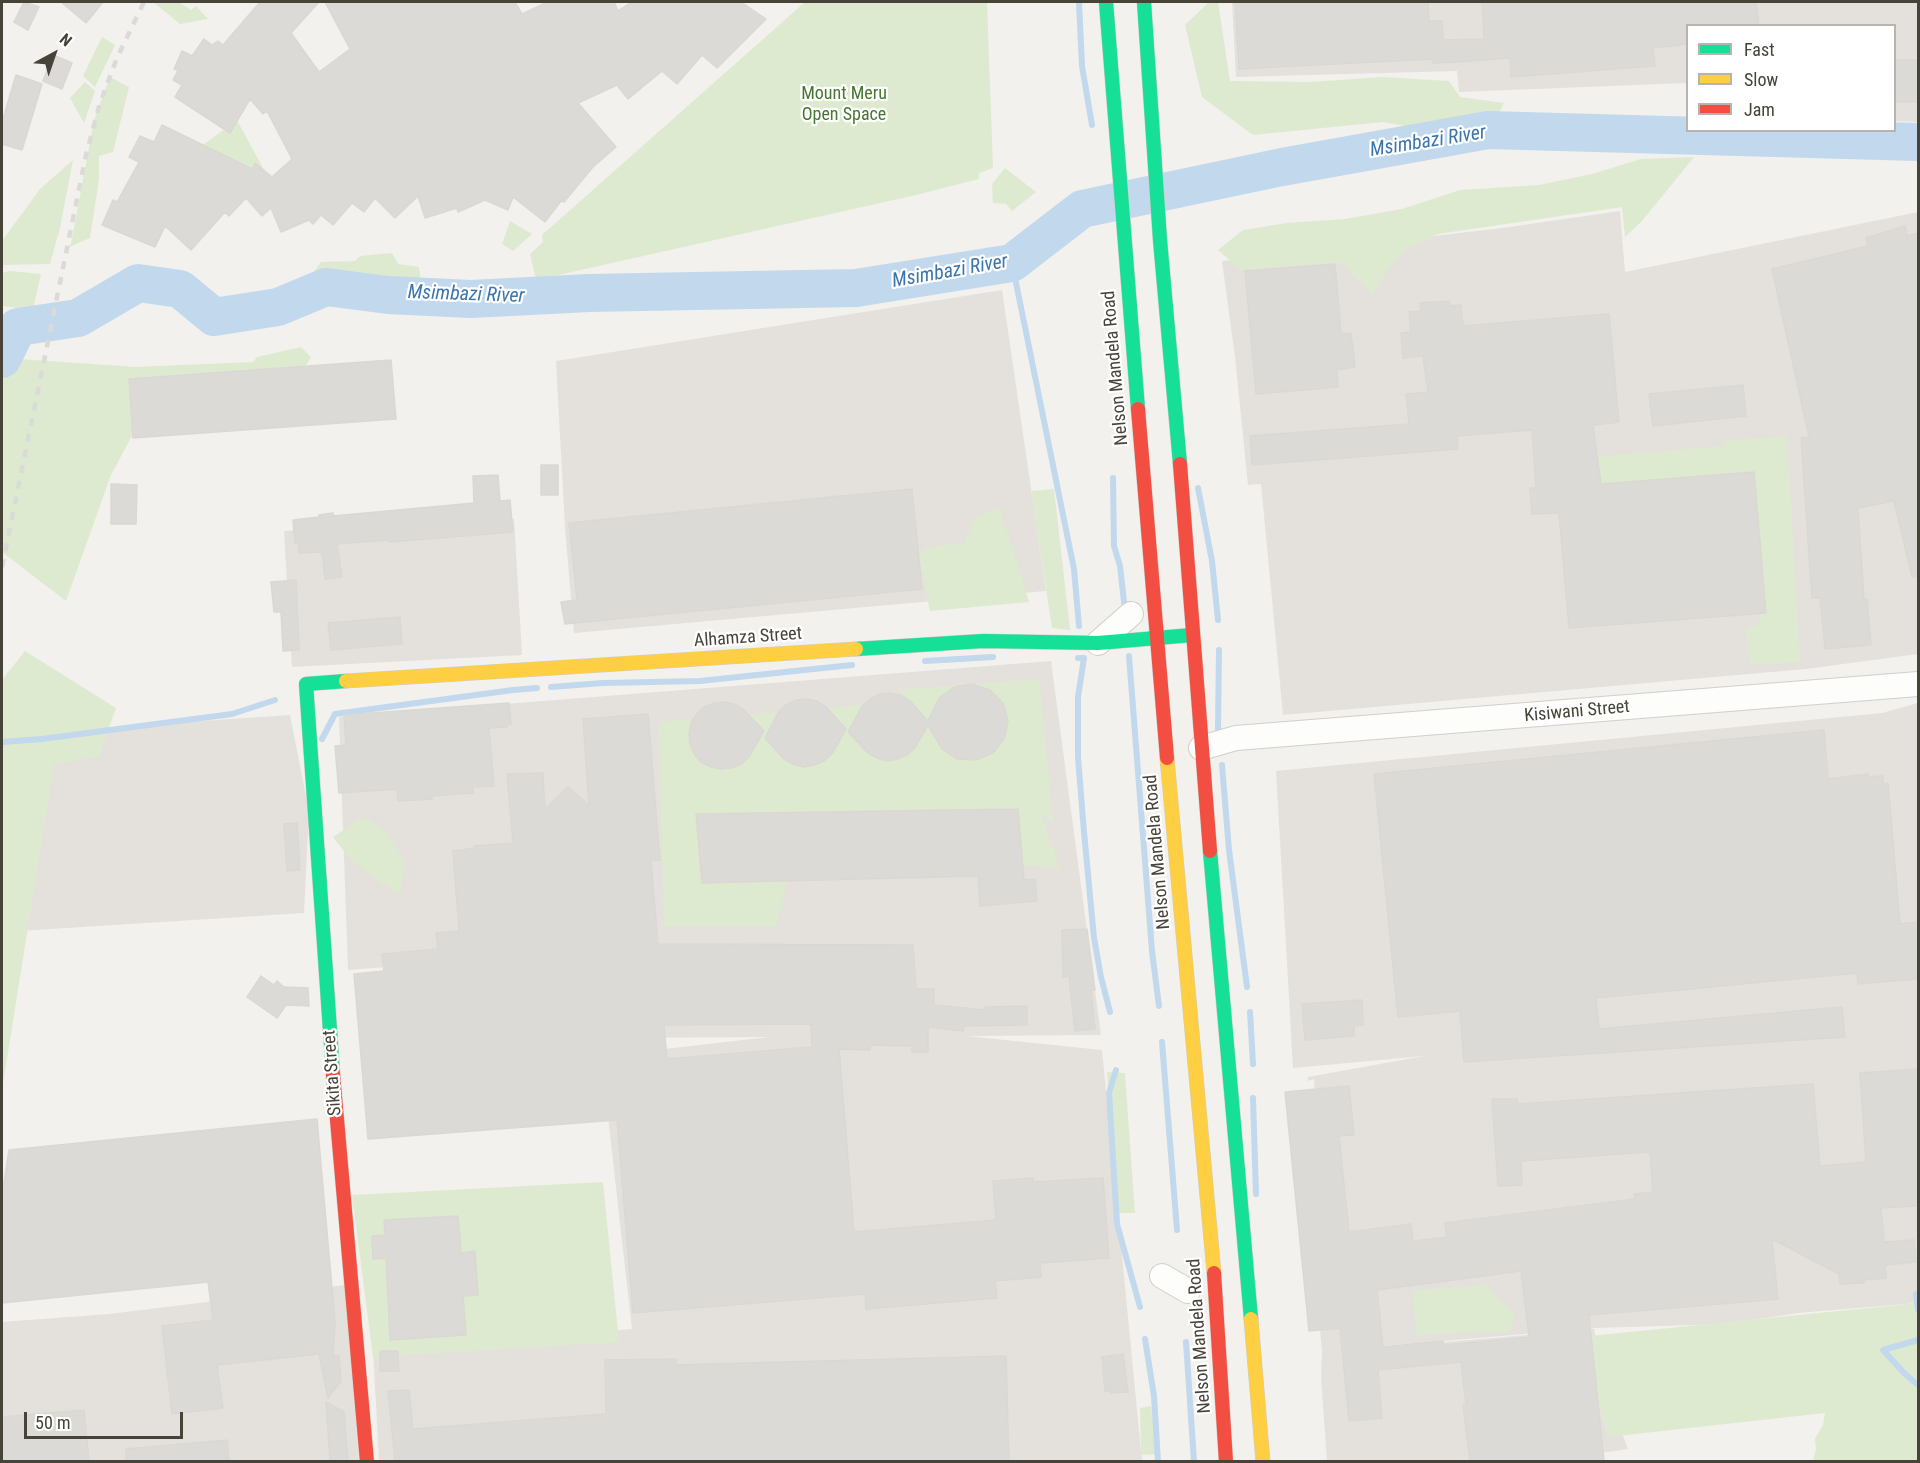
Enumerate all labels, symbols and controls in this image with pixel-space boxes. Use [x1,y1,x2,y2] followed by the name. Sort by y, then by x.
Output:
[24,24,84,84] north arrow
[1686,24,1896,132] legend
[56,29,76,50] text: N
[1744,39,1775,60] text: Fast
[1744,69,1778,90] text: Slow
[801,83,887,125] park label: Mount Meru Open Space
[1744,99,1775,120] text: Jam
[1368,121,1488,163] water label: Msimbazi River
[890,250,1010,294] water label: Msimbazi River
[407,281,525,309] water label: Msimbazi River
[1098,290,1134,446] street label: Nelson Mandela Road
[693,623,803,653] street label: Alhamza Street
[1523,697,1631,727] street label: Kisiwani Street
[1140,774,1176,930] street label: Nelson Mandela Road
[319,1029,347,1117] street label: Sikita Street
[1184,1258,1216,1414] street label: Nelson Mandela Road
[27,1400,186,1438] scale bar
[35,1412,70,1433] text: 50 m

